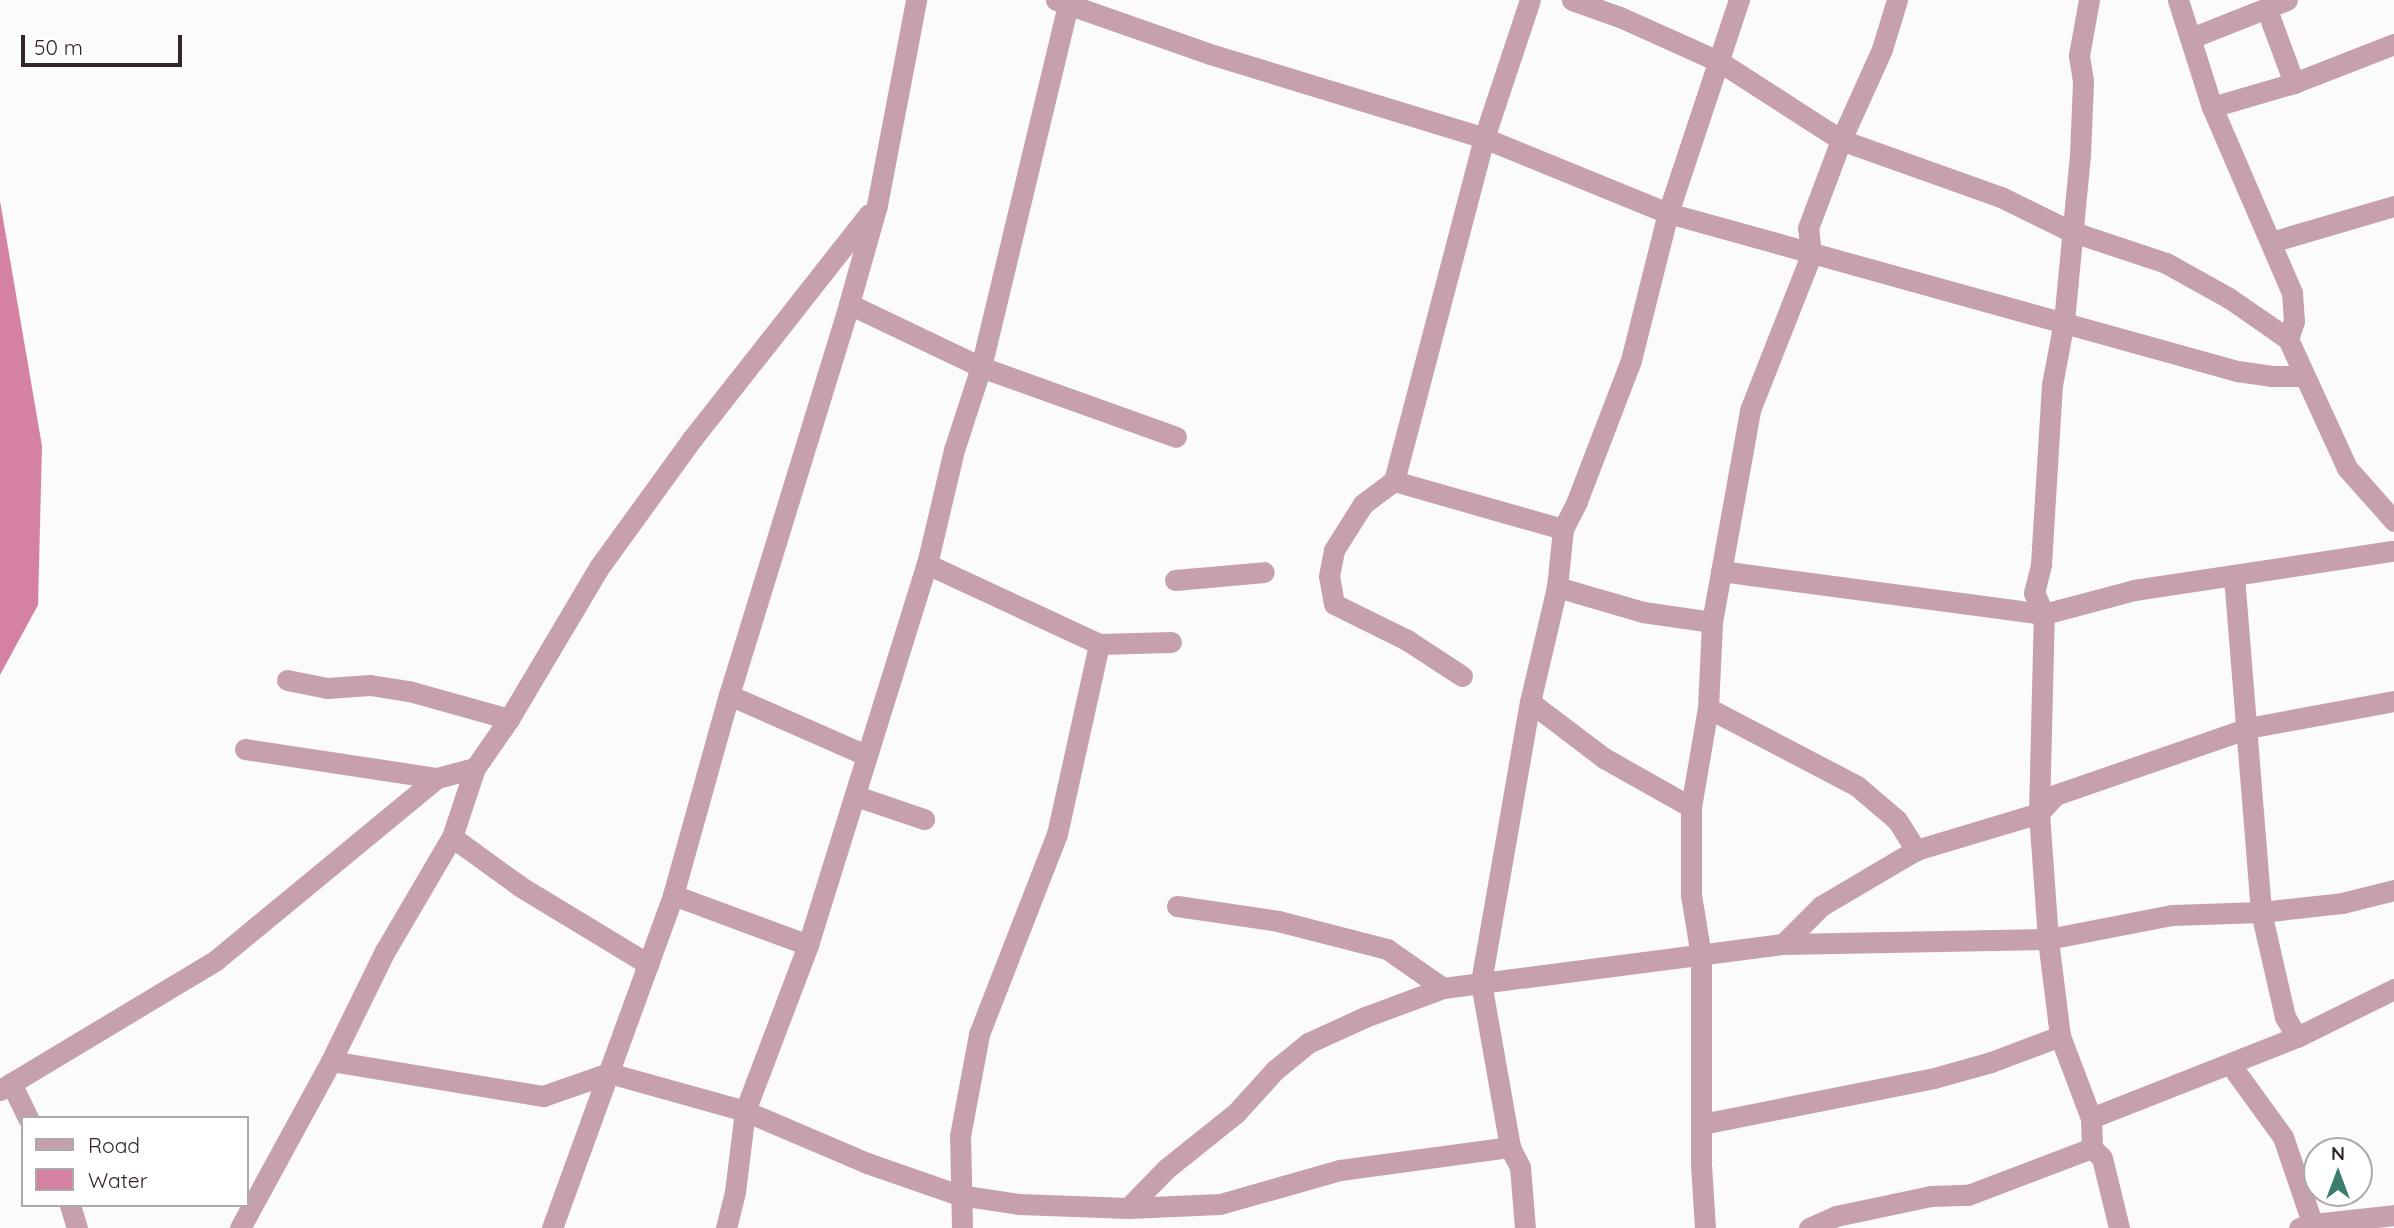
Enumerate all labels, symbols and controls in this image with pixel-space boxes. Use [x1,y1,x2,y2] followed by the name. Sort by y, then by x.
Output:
[24,21,186,65] scale bar
[34,34,83,60] text: 50 m
[21,1116,248,1207] legend
[88,1132,140,1158] text: Road
[2303,1137,2373,1207] north arrow
[2331,1141,2345,1165] text: N
[88,1167,148,1193] text: Water

